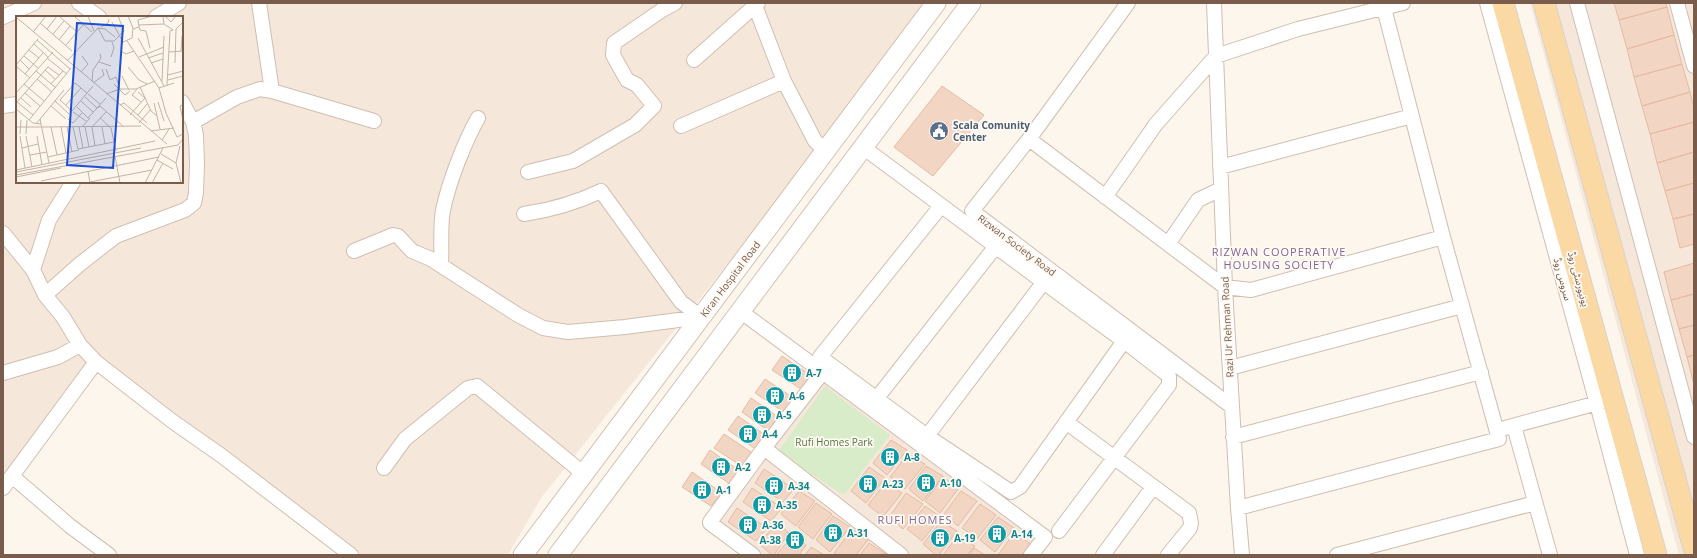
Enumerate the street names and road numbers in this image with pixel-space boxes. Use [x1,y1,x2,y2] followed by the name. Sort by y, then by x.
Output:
[975,211,1059,279] street label: Rizwan Society Road
[697,238,763,320] street label: Kiran Hospital Road
[1565,250,1593,308] street label: یونیورسٹی روڈ
[1551,256,1575,302] street label: سروس روڈ
[1217,276,1237,378] street label: Razi Ur Rehman Road

